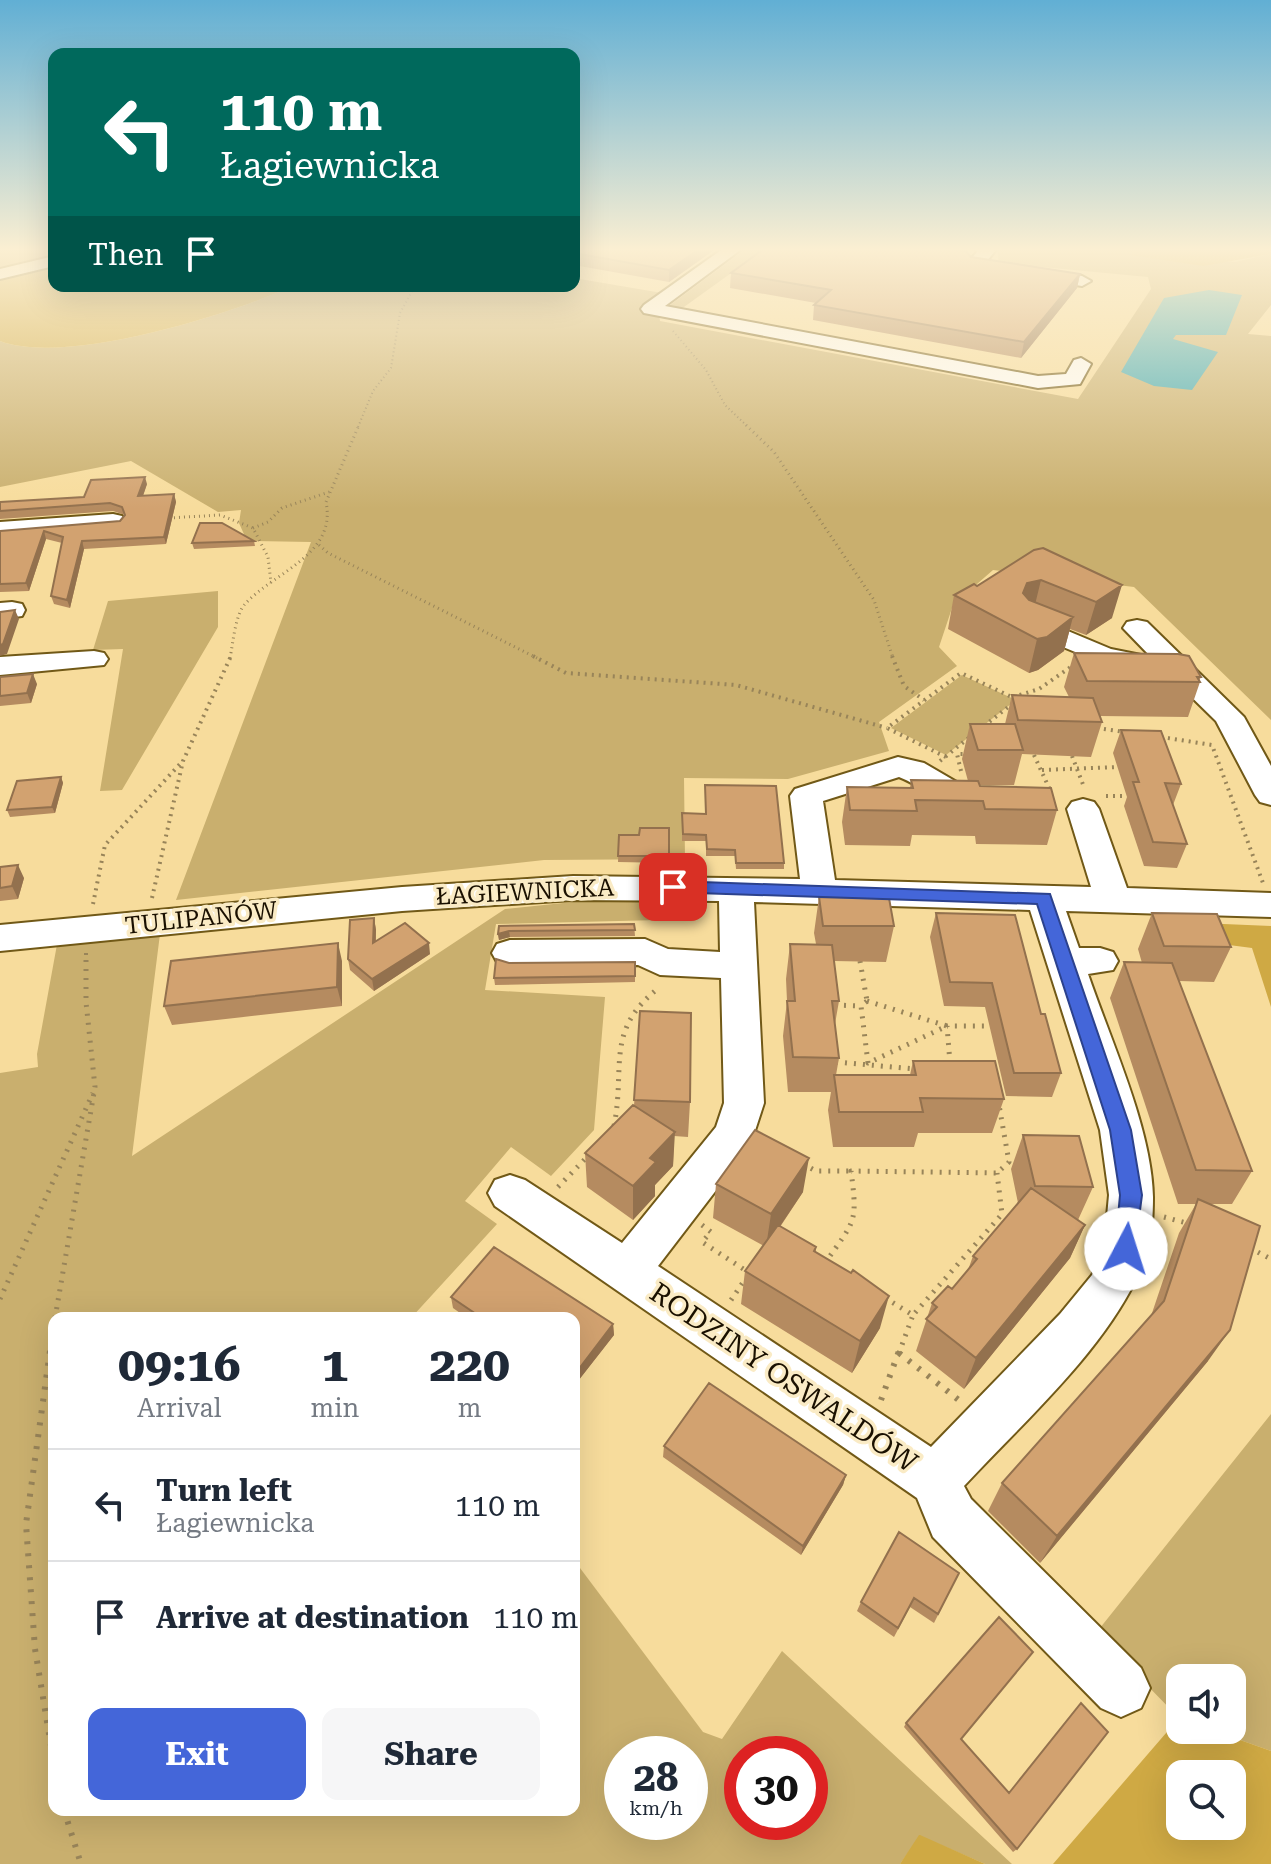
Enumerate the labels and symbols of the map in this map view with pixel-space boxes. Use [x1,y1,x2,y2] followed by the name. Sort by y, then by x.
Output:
[639,853,707,921] pin
[435,873,615,911] street label: ŁAGIEWNICKA
[123,895,279,940] street label: TULIPANÓW
[1084,1207,1168,1291] position arrow
[644,1275,925,1480] street label: RODZINY OSWALDÓW
[724,1736,828,1840] speed limit sign: 30

